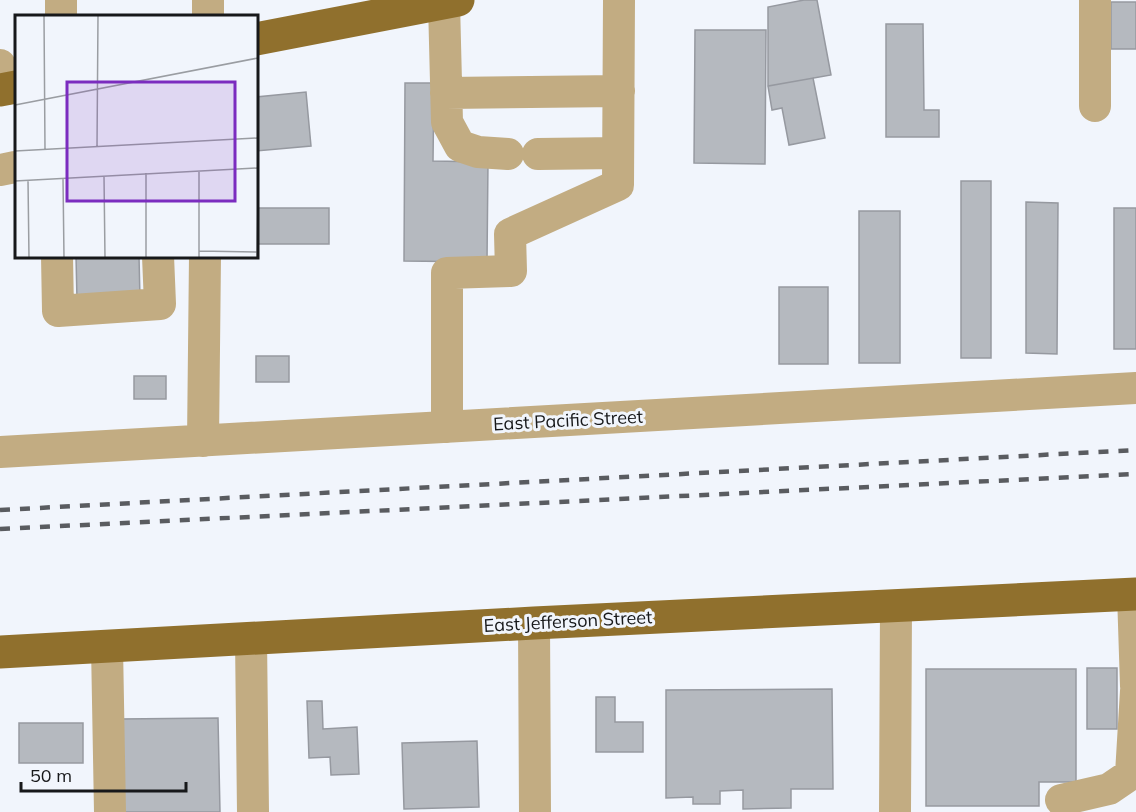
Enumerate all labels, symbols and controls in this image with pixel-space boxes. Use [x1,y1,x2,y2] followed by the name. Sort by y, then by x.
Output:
[15,15,258,258] inset map
[492,405,644,435] street label: East Pacific Street
[483,605,653,637] street label: East Jefferson Street
[21,755,186,793] scale bar
[30,764,72,787] text: 50 m

